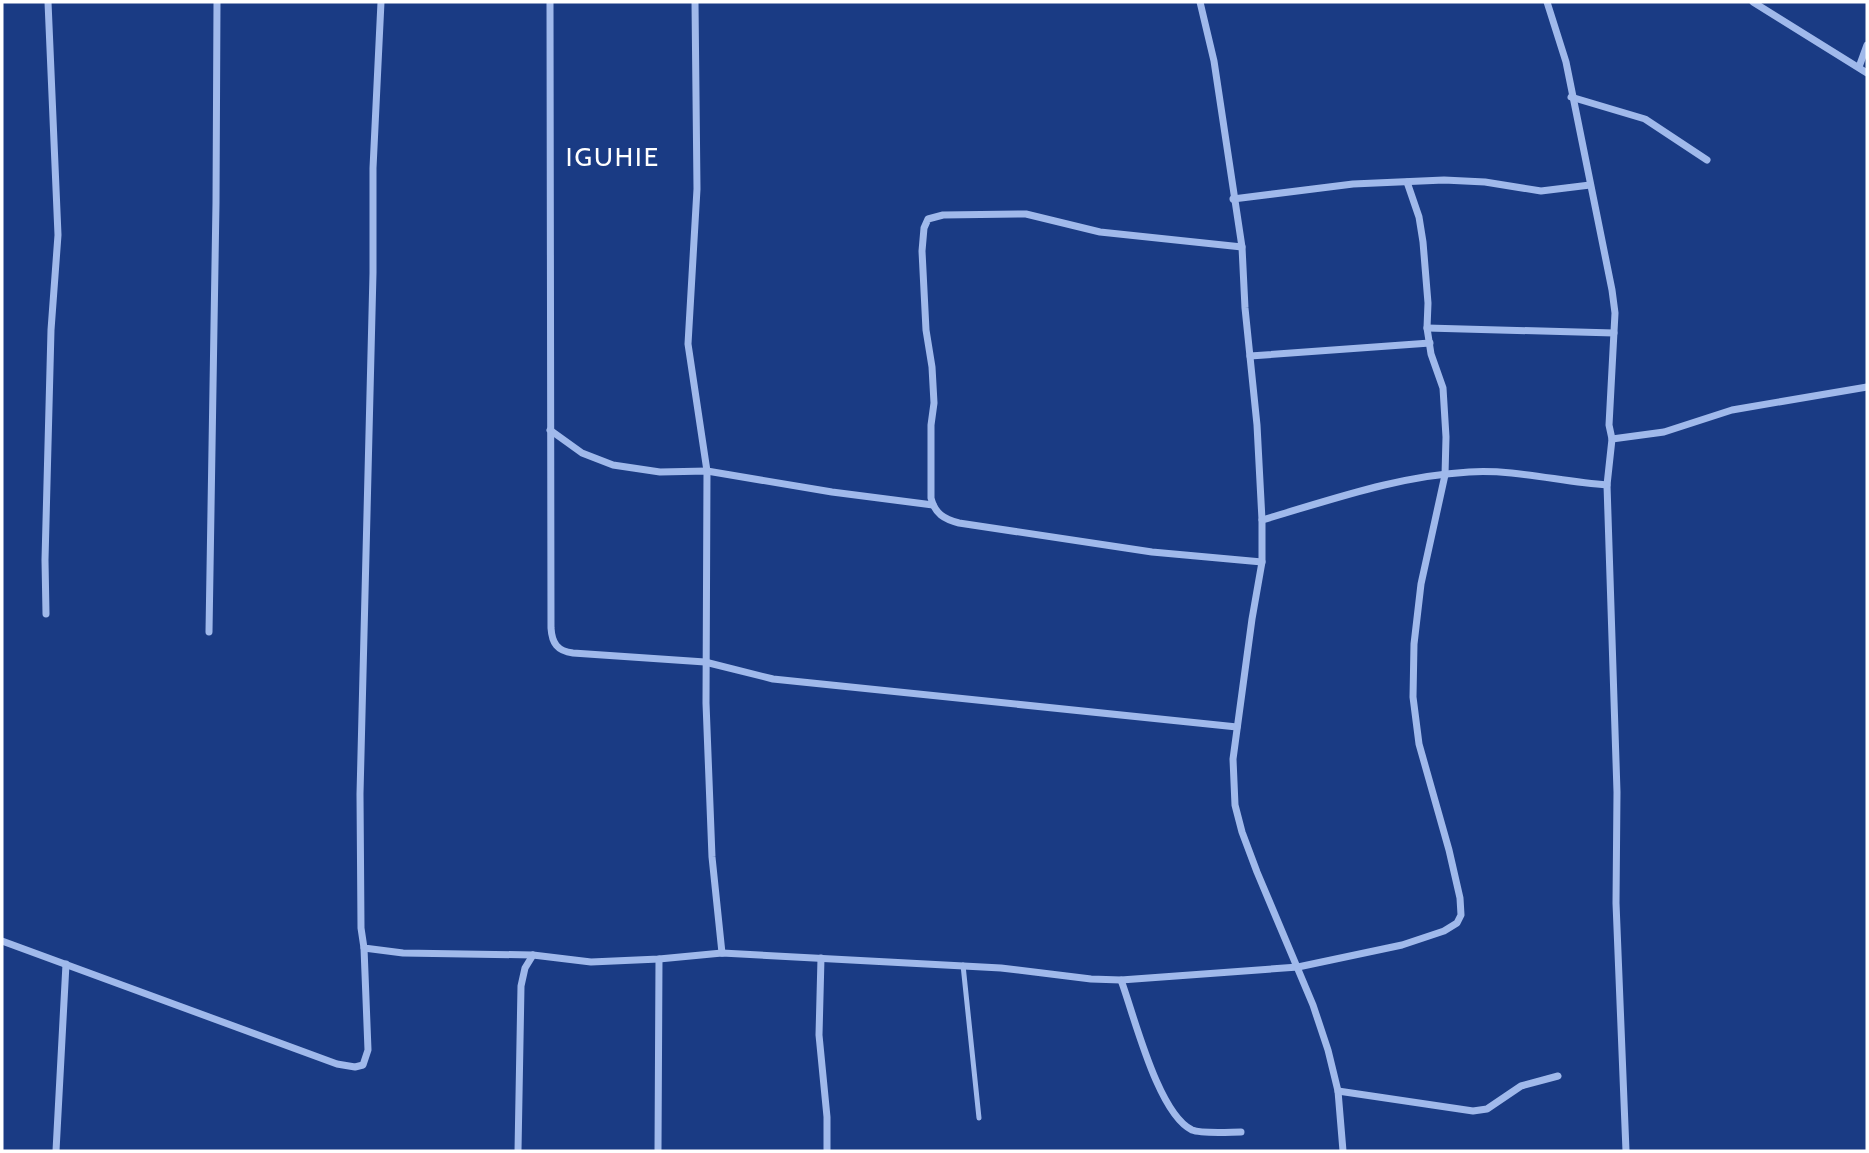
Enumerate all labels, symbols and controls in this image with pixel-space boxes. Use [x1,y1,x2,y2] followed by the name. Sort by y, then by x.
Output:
[566,141,660,173] district label: IGUHIE

